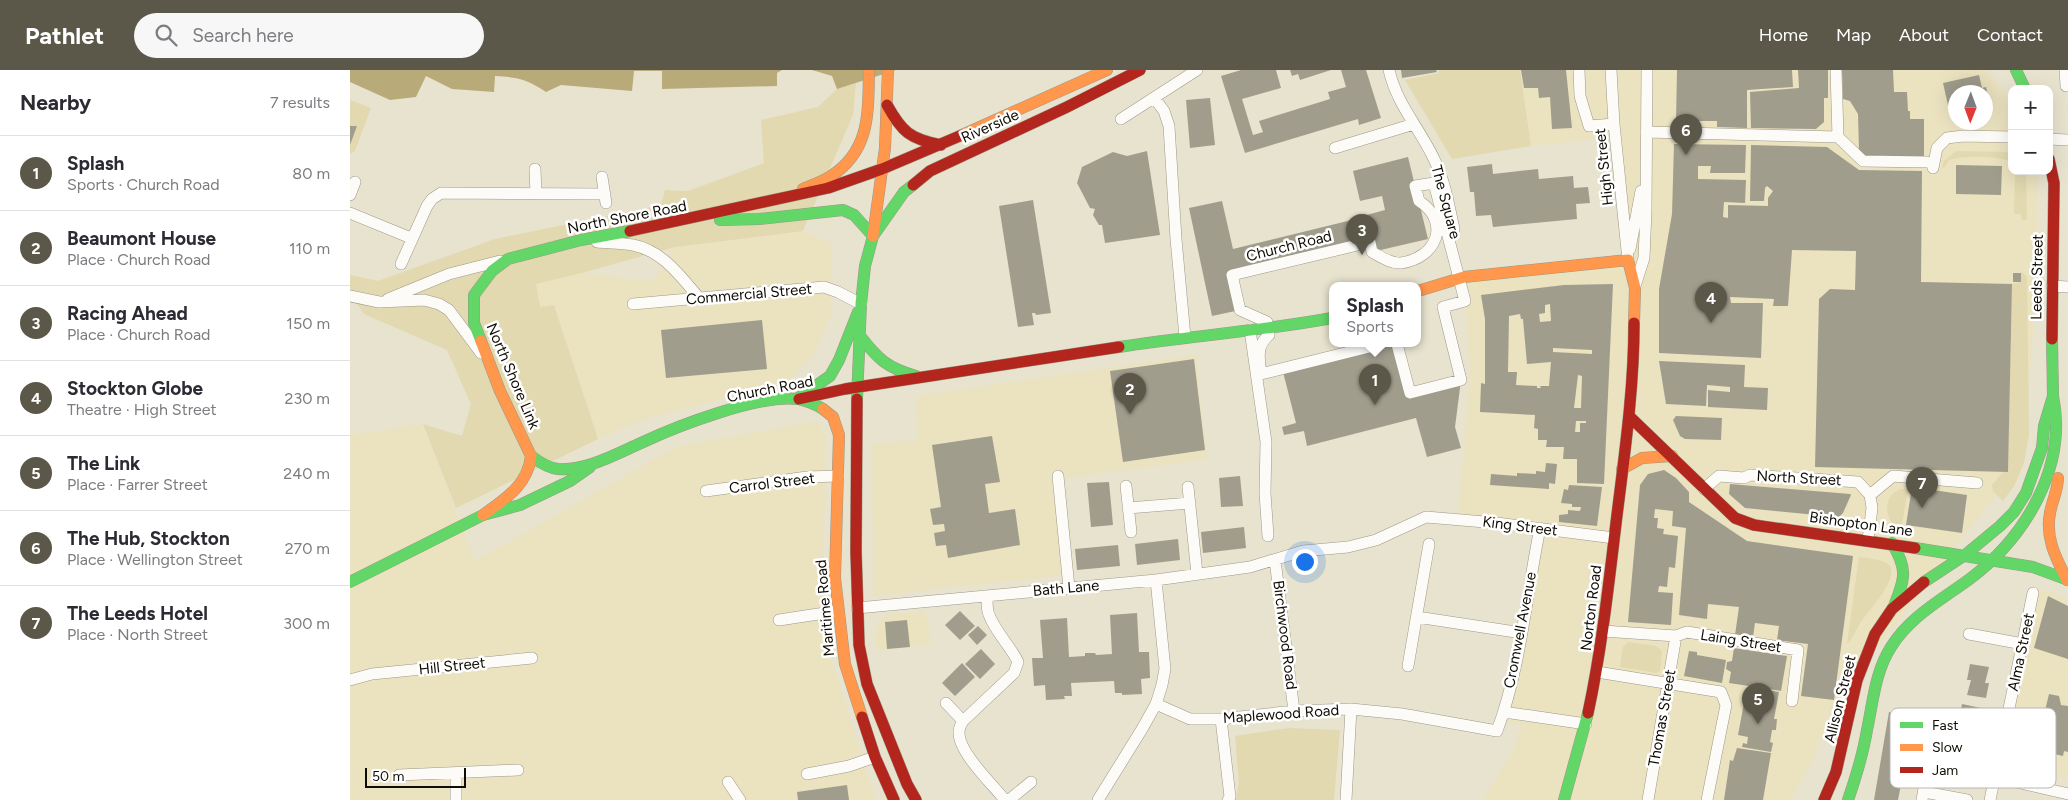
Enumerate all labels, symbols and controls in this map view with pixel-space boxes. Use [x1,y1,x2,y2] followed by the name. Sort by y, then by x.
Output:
[134,13,484,58] search box
[25,21,104,50] text: Pathlet
[152,21,180,49] icon: search
[192,24,294,47] text: Search here
[1759,24,1808,46] text: Home
[1836,24,1871,46] text: Map
[1899,24,1949,46] text: About
[1977,24,2043,46] text: Contact
[1948,85,1993,130] north arrow
[2008,85,2053,175] map controls
[2008,85,2053,130] button: +
[20,90,91,115] text: Nearby
[270,93,330,112] text: 7 results
[958,105,1022,147] street label: Riverside
[1670,114,1702,155] pin: 6
[1591,127,1617,207] street label: High Street
[2008,130,2053,175] button: −
[67,152,124,175] text: Splash
[1428,163,1464,241] street label: The Square
[33,164,39,183] text: 1
[292,164,330,183] text: 80 m
[67,175,220,194] text: Sports · Church Road
[566,197,688,237] street label: North Shore Road
[1346,214,1378,255] pin: 3
[67,227,216,250] text: Beaumont House
[1244,227,1334,265] street label: Church Road
[2027,234,2047,320] street label: Leeds Street
[31,239,41,258] text: 2
[289,239,330,258] text: 110 m
[67,250,210,269] text: Place · Church Road
[685,279,813,308] street label: Commercial Street
[1329,282,1421,347] popup
[1695,282,1727,323] pin: 4
[1346,294,1404,317] text: Splash
[67,302,188,325] text: Racing Ahead
[32,314,40,333] text: 3
[286,314,330,333] text: 150 m
[1346,317,1394,336] text: Sports
[483,320,544,432] street label: North Shore Link
[67,325,210,344] text: Place · Church Road
[1359,364,1391,405] pin: 1
[725,372,815,406] street label: Church Road
[1114,373,1146,414] pin: 2
[67,377,203,400] text: Stockton Globe
[31,389,41,408] text: 4
[285,389,330,408] text: 230 m
[67,400,217,419] text: Theatre · High Street
[67,452,140,475] text: The Link
[31,464,41,483] text: 5
[283,464,330,483] text: 240 m
[1756,467,1842,489] street label: North Street
[1906,467,1938,508] pin: 7
[728,469,816,497] street label: Carrol Street
[67,475,208,494] text: Place · Farrer Street
[1808,508,1914,540] street label: Bishopton Lane
[1481,512,1559,540] street label: King Street
[67,527,230,550] text: The Hub, Stockton
[31,539,41,558] text: 6
[285,539,330,558] text: 270 m
[1292,549,1318,575] your location
[67,550,243,569] text: Place · Wellington Street
[812,559,838,657] street label: Maritime Road
[1577,564,1605,652] street label: Norton Road
[1500,570,1540,690] street label: Cromwell Avenue
[1032,576,1100,600] street label: Bath Lane
[1269,579,1301,691] street label: Birchwood Road
[67,602,208,625] text: The Leeds Hotel
[2004,611,2038,693] street label: Alma Street
[32,614,40,633] text: 7
[283,614,330,633] text: 300 m
[67,625,208,644] text: Place · North Street
[1699,626,1783,656] street label: Laing Street
[1820,653,1860,745] street label: Allison Street
[418,654,487,678] street label: Hill Street
[1645,668,1679,768] street label: Thomas Street
[1742,683,1774,724] pin: 5
[1222,701,1340,727] street label: Maplewood Road
[1890,708,2056,788] legend
[1932,717,1958,734] text: Fast
[1932,739,1963,756] text: Slow
[1932,762,1958,779] text: Jam
[365,765,466,788] scale bar
[372,768,404,785] text: 50 m

